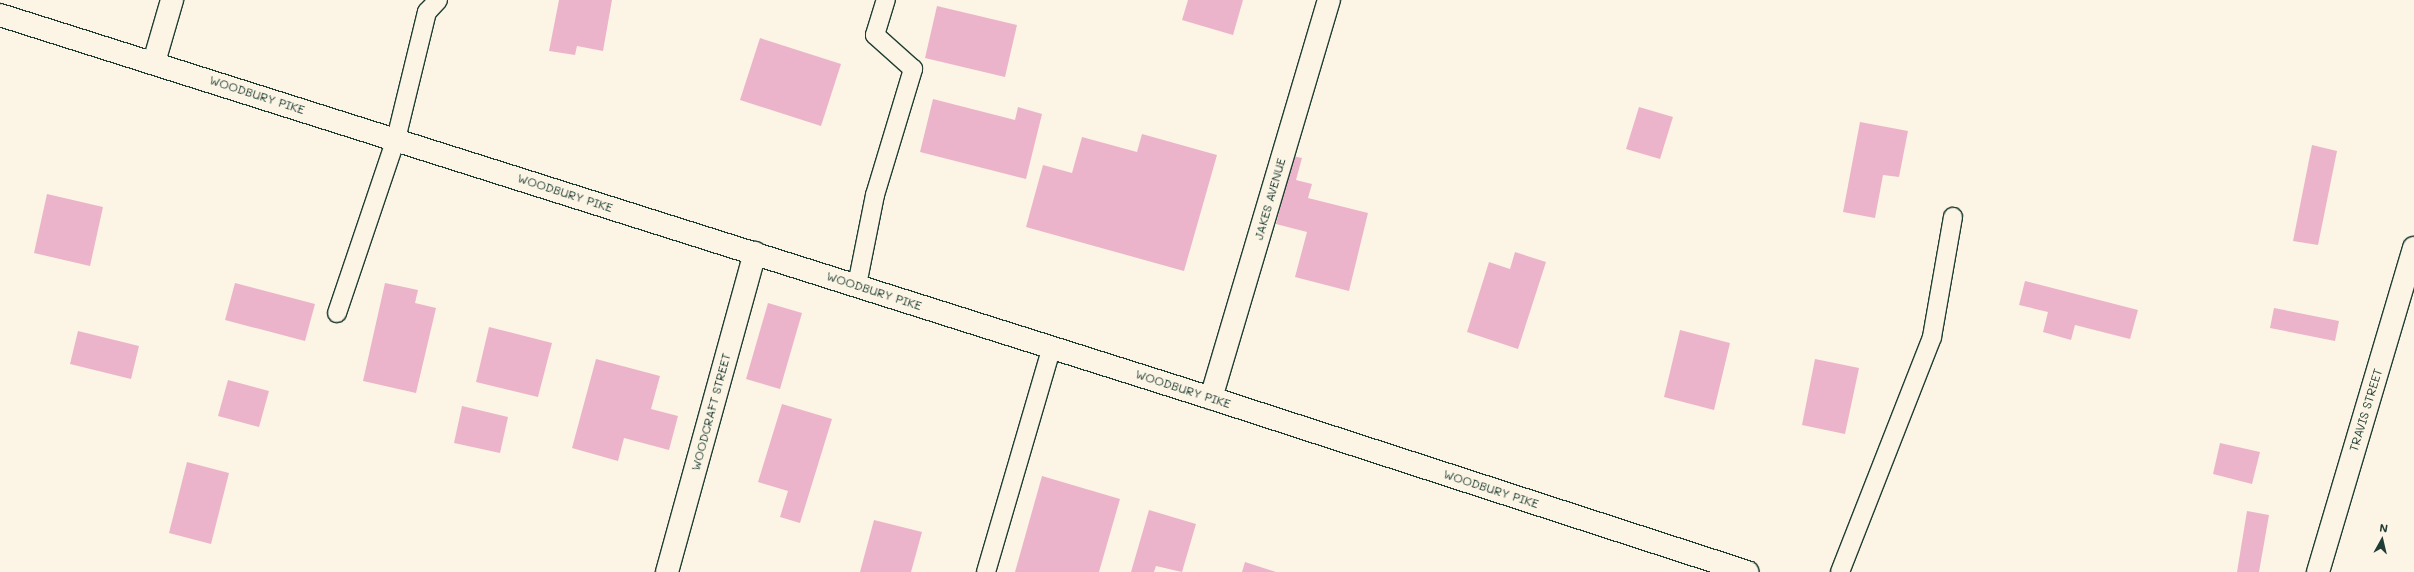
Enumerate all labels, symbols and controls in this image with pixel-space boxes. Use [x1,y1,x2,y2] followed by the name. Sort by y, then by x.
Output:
[208,73,306,117] street label: WOODBURY PIKE
[1251,156,1289,242] street label: JAKES AVENUE
[516,171,614,215] street label: WOODBURY PIKE
[825,269,923,313] street label: WOODBURY PIKE
[688,352,734,472] street label: WOODCRAFT STREET
[1134,367,1232,411] street label: WOODBURY PIKE
[2347,367,2385,453] street label: TRAVIS STREET
[1442,467,1540,511] street label: WOODBURY PIKE
[2362,520,2402,560] north arrow
[2379,520,2389,536] text: N

